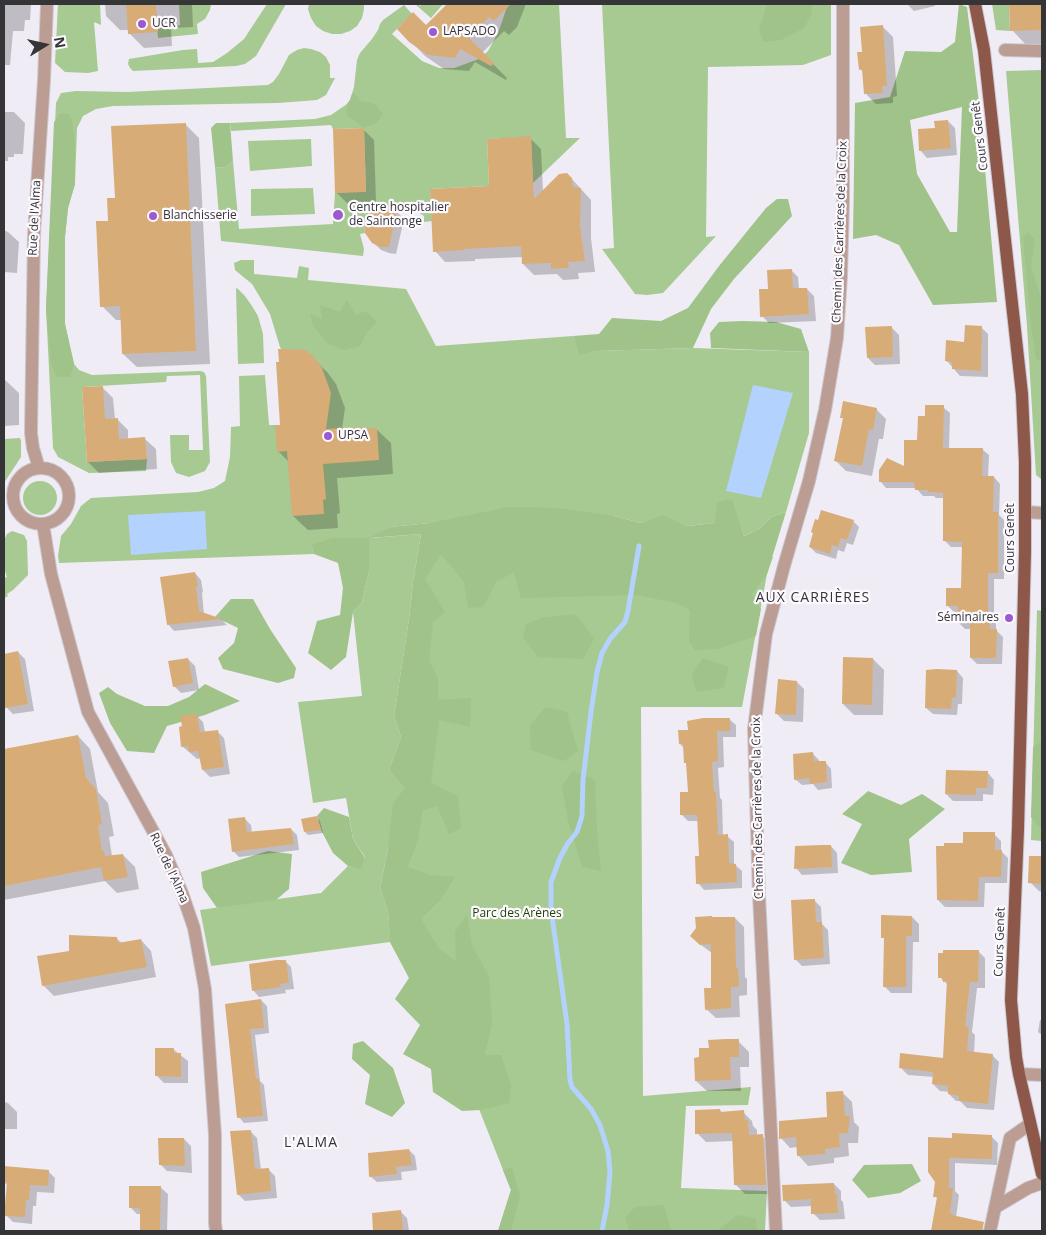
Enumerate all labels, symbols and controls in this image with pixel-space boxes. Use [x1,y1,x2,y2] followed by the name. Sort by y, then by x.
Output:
[152,17,176,31] place label: UCR
[136,18,148,30] marker: UCR
[20,20,70,70] north arrow
[443,25,496,39] place label: LAPSADO
[427,26,439,38] marker: LAPSADO
[50,35,71,50] text: N
[969,101,991,171] street label: Cours Genêt
[830,141,850,323] street label: Chemin des Carrières de la Croix
[26,180,44,256] street label: Rue de l'Alma
[349,201,449,229] place label: Centre hospitalier de Saintonge
[331,208,345,222] marker: Centre hospitalier de Saintonge
[163,209,237,223] place label: Blanchisserie
[147,210,159,222] marker: Blanchisserie
[338,429,368,443] place label: UPSA
[322,430,334,442] marker: UPSA
[1004,503,1018,573] street label: Cours Genêt
[754,590,872,606] district label: AUX CARRIÈRES
[937,611,999,625] place label: Séminaires
[1003,612,1015,624] marker: Séminaires
[749,717,767,899] street label: Chemin des Carrières de la Croix
[146,831,192,905] street label: Rue de l'Alma
[472,907,562,921] park label: Parc des Arènes
[992,907,1008,977] street label: Cours Genêt
[283,1135,339,1151] district label: L'ALMA

